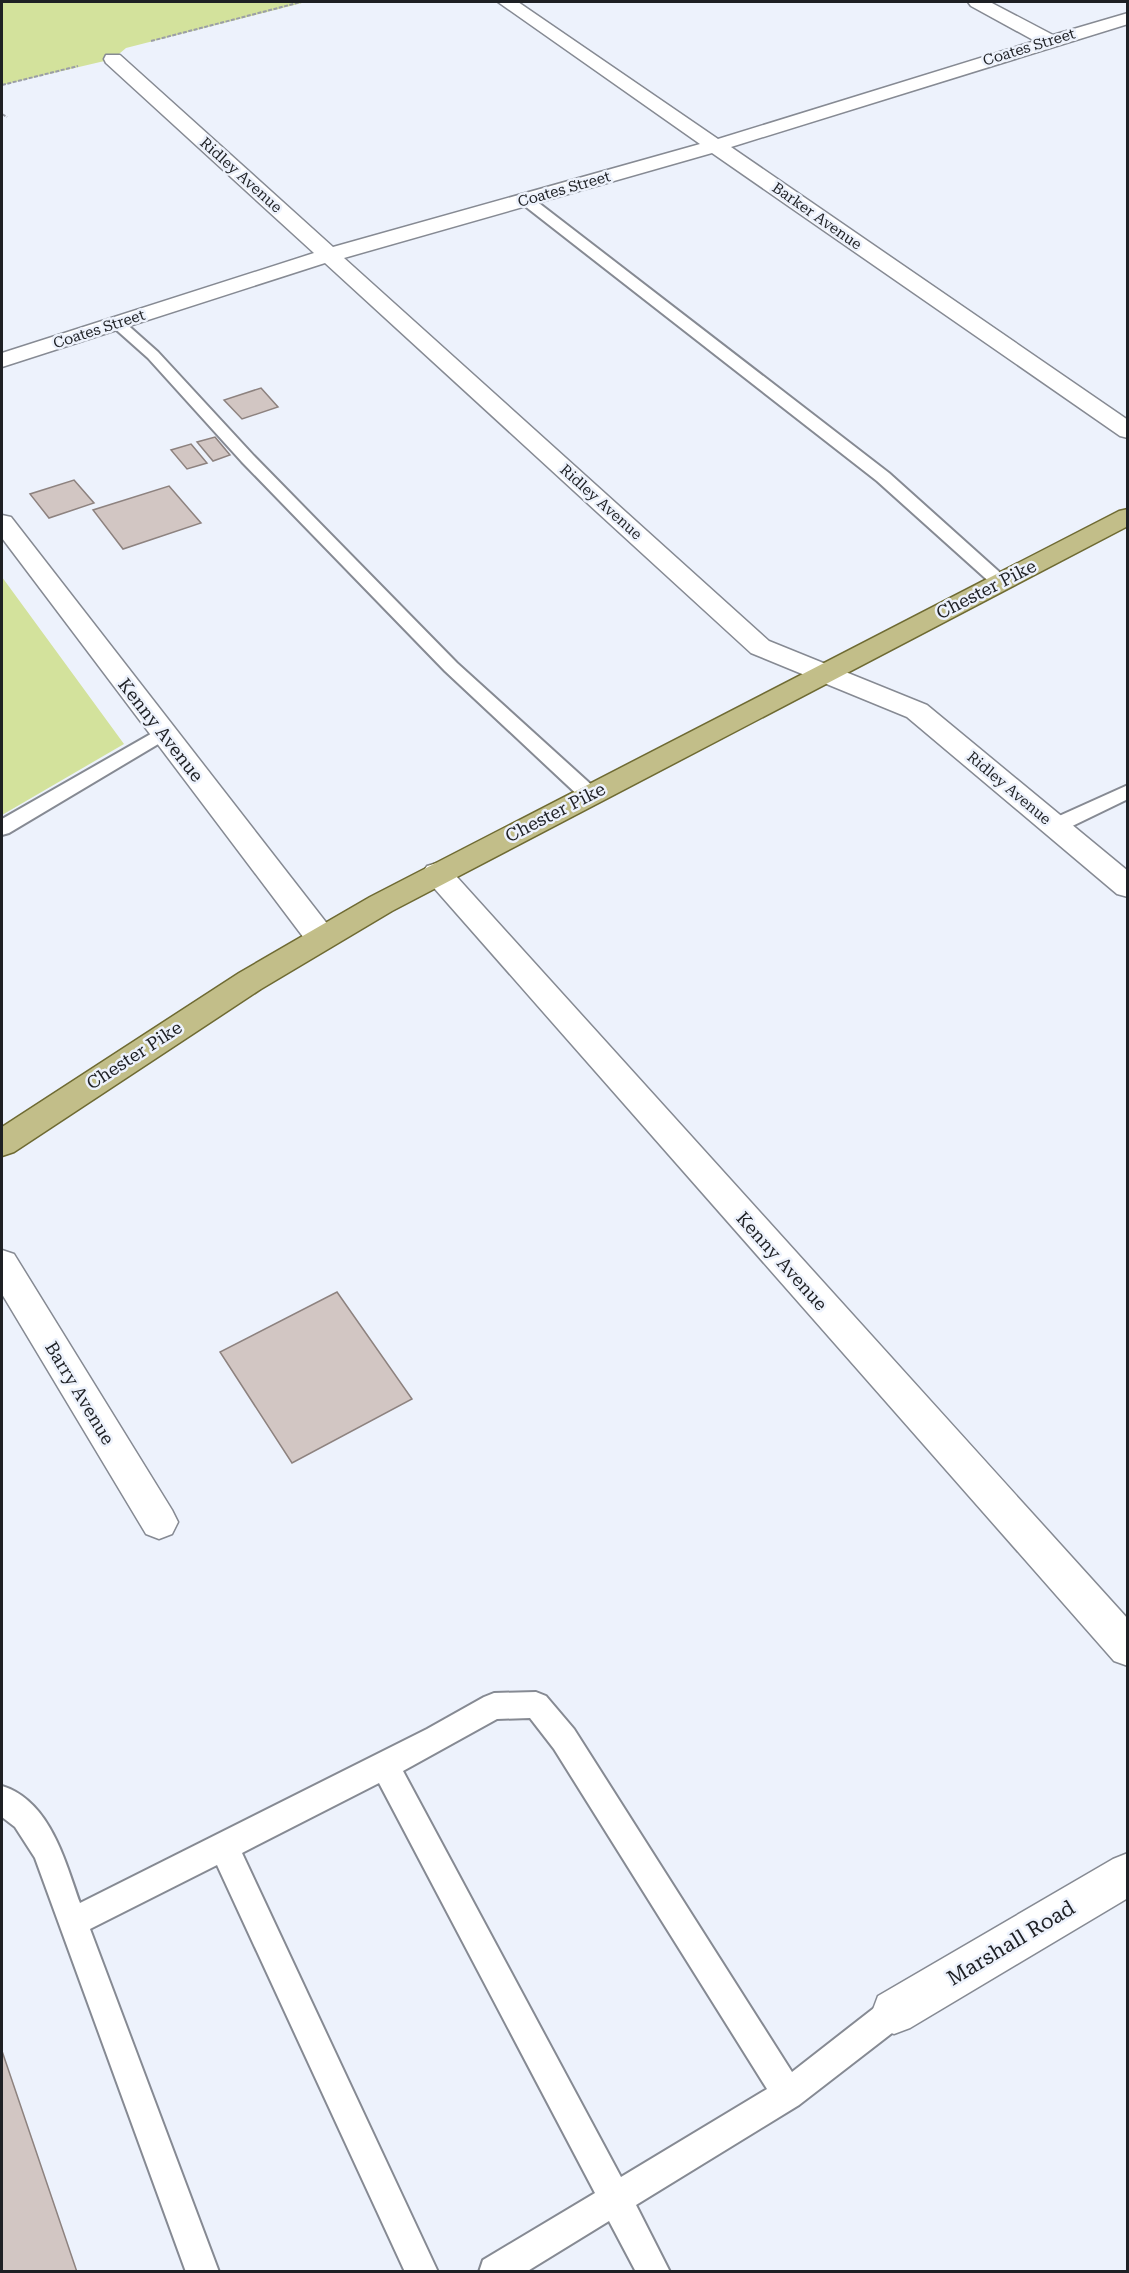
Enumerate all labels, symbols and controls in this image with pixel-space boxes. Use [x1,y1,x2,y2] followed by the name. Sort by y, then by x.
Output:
[981,24,1078,70] street label: Coates Street
[196,134,286,216] street label: Ridley Avenue
[516,167,613,211] street label: Coates Street
[769,178,865,254] street label: Barker Avenue
[51,306,148,352] street label: Coates Street
[556,461,646,543] street label: Ridley Avenue
[932,555,1040,623] street label: Chester Pike
[114,674,208,786] street label: Kenny Avenue
[963,748,1055,828] street label: Ridley Avenue
[501,778,609,846] street label: Chester Pike
[82,1016,186,1094] street label: Chester Pike
[732,1207,832,1315] street label: Kenny Avenue
[41,1338,119,1448] street label: Barry Avenue
[943,1895,1080,1991] street label: Marshall Road

